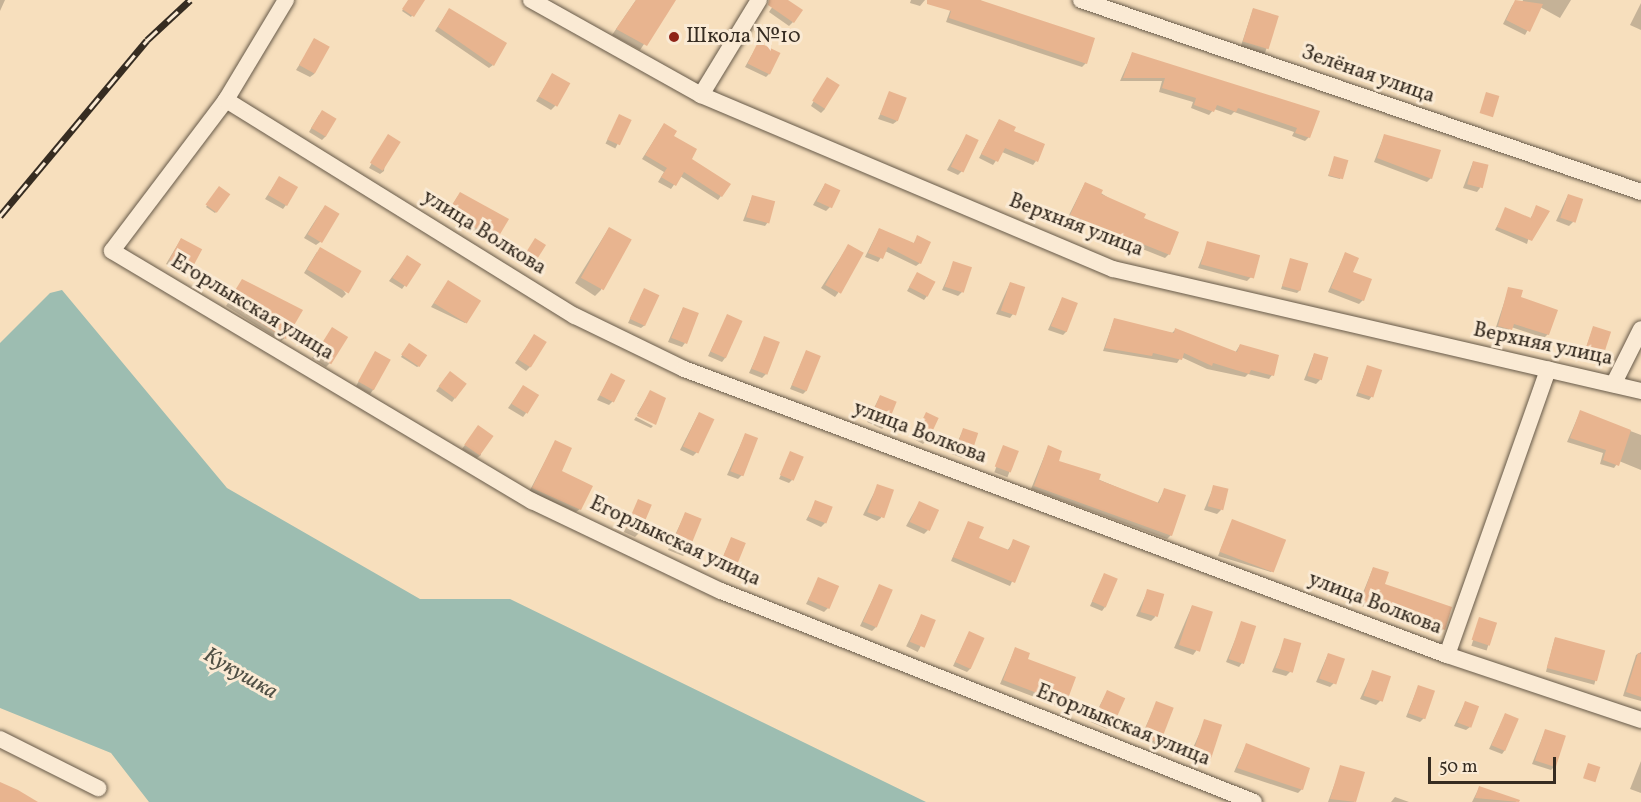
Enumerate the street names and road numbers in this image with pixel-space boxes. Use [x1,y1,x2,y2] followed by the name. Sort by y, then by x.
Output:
[1298,40,1438,110] street label: Зелёная улица
[417,185,551,281] street label: улица Волкова
[1005,189,1147,263] street label: Верхняя улица
[166,249,338,367] street label: Егорлыкская улица
[1470,318,1616,372] street label: Верхняя улица
[849,396,991,470] street label: улица Волкова
[585,491,765,593] street label: Егорлыкская улица
[1304,567,1446,641] street label: улица Волкова
[1032,679,1214,773] street label: Егорлыкская улица

